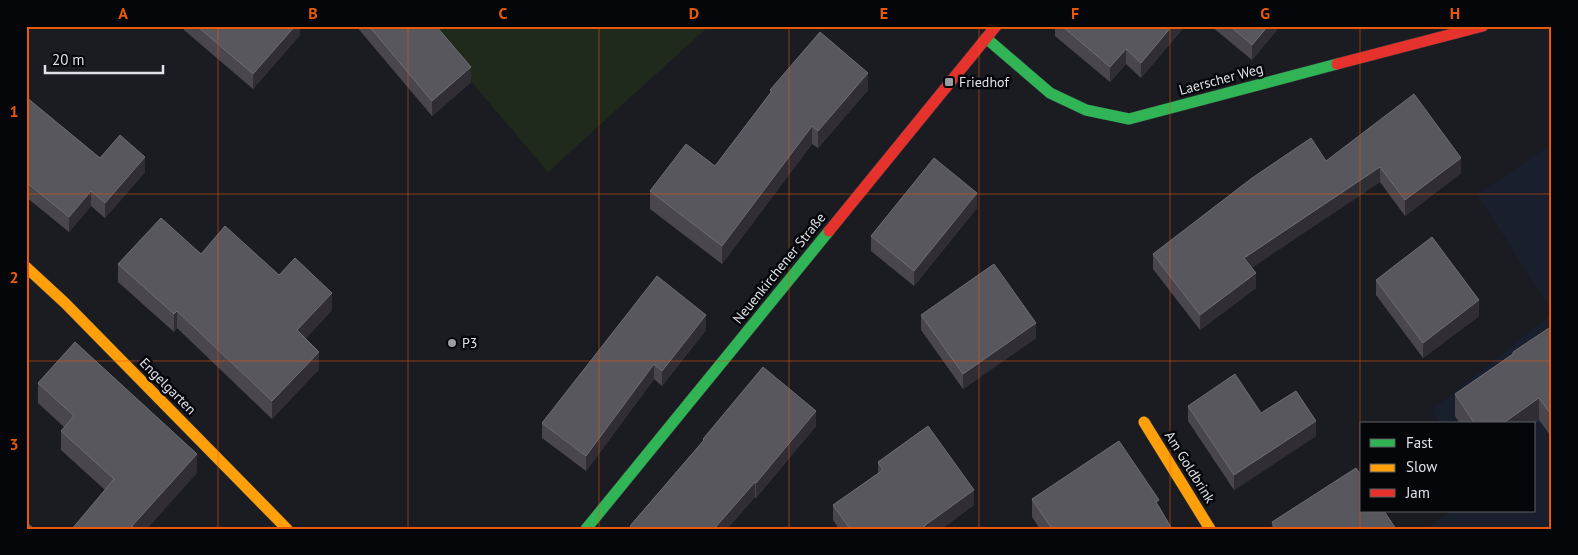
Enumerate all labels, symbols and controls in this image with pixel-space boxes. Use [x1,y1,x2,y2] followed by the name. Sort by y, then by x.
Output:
[118,3,128,23] text: A
[308,3,318,23] text: B
[499,3,508,23] text: C
[689,3,699,23] text: D
[880,3,888,23] text: E
[1071,3,1079,23] text: F
[1260,3,1270,23] text: G
[1450,3,1460,23] text: H
[45,42,162,74] scale bar
[52,50,85,69] text: 20 m
[1177,59,1265,99] street label: Laerscher Weg
[959,73,1009,91] place label: Friedhof
[943,76,955,88] marker: Friedhof
[9,101,19,121] text: 1
[729,209,829,327] street label: Neuenkirchener Straße
[9,267,19,287] text: 2
[462,334,477,352] place label: P3
[446,337,458,349] marker: P3
[136,354,200,418] street label: Engelgarten
[1360,422,1536,512] legend
[1161,428,1219,507] street label: Am Goldbrink
[1406,433,1433,452] text: Fast
[9,434,19,454] text: 3
[1406,457,1437,476] text: Slow
[1405,483,1430,502] text: Jam

